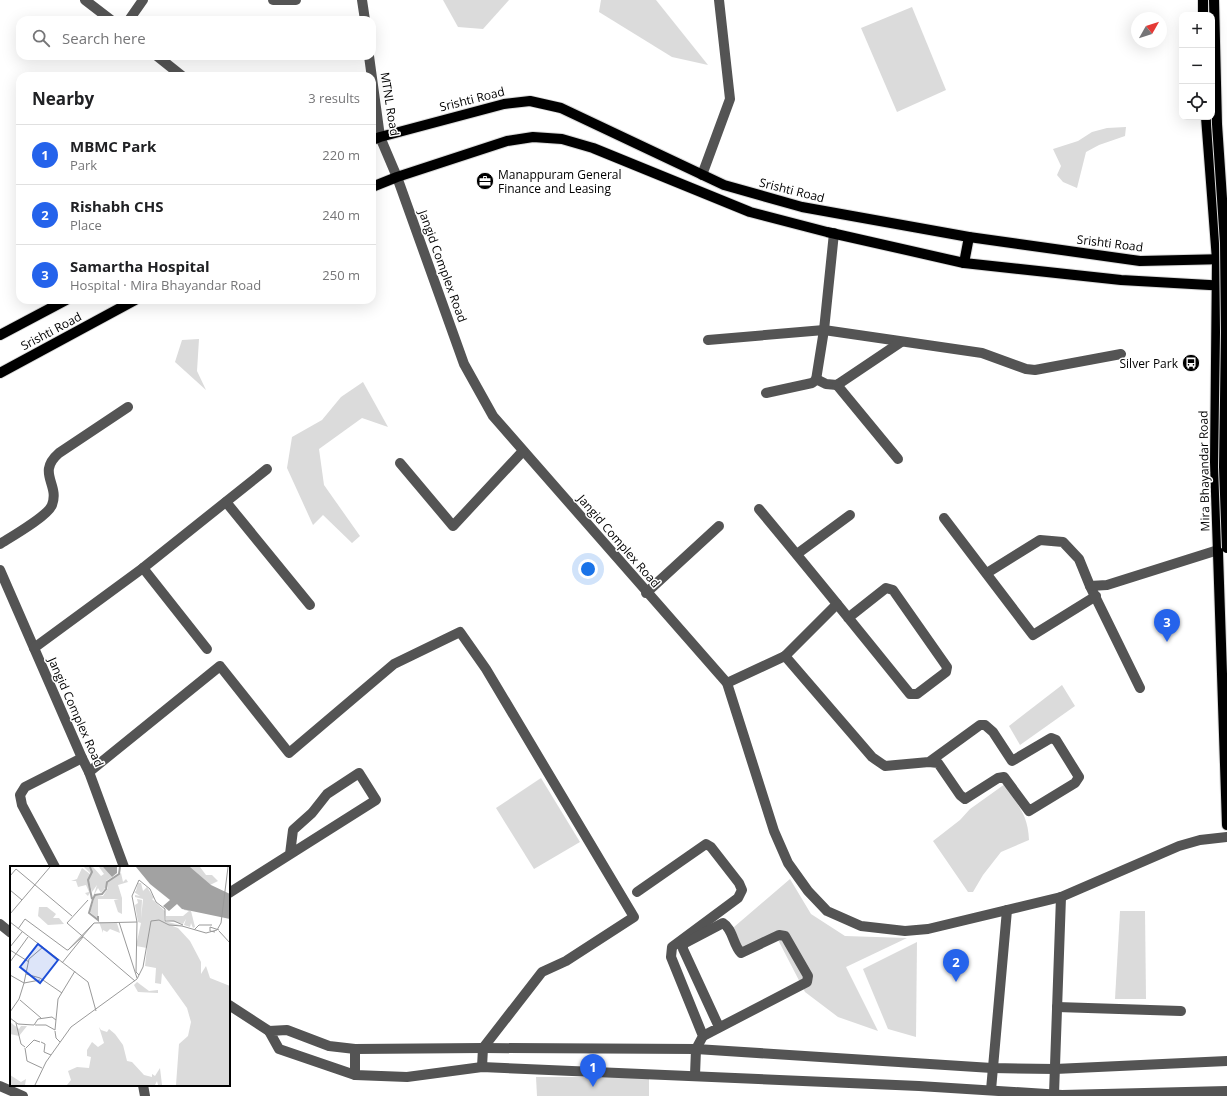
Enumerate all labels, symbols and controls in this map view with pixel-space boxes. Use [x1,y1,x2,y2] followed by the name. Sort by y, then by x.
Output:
[1131,12,1167,48] north arrow
[1179,12,1215,120] map controls
[1179,12,1215,48] button: +
[16,16,376,60] search box
[30,27,52,49] icon: search
[62,28,146,48] text: Search here
[1179,48,1215,84] button: −
[377,71,403,137] street label: MTNL Road
[438,83,506,115] street label: Srishti Road
[1179,84,1215,120] button: locate
[32,87,94,110] text: Nearby
[308,89,360,107] text: 3 results
[70,136,156,156] text: MBMC Park
[41,146,49,164] text: 1
[322,146,360,164] text: 220 m
[70,156,97,174] text: Park
[498,166,622,197] place label: Manappuram General Finance and Leasing
[475,171,495,191] office icon: Manappuram General Finance and Leasing
[758,174,826,206] street label: Srishti Road
[70,196,163,216] text: Rishabh CHS
[41,206,49,224] text: 2
[322,206,360,224] text: 240 m
[414,207,471,324] street label: Jangid Complex Road
[70,216,102,234] text: Place
[1076,231,1144,255] street label: Srishti Road
[70,256,210,276] text: Samartha Hospital
[41,266,49,284] text: 3
[322,266,360,284] text: 250 m
[70,276,261,294] text: Hospital · Mira Bhayandar Road
[18,308,84,354] street label: Srishti Road
[1181,353,1201,373] bus stop icon: Silver Park
[1120,355,1179,372] place label: Silver Park
[1194,410,1214,532] street label: Mira Bhayandar Road
[573,490,664,591] street label: Jangid Complex Road
[578,559,598,579] your location
[1154,609,1180,642] pin: 3
[44,654,108,769] street label: Jangid Complex Road
[10,866,230,1086] inset map
[943,949,969,982] pin: 2
[580,1054,606,1087] pin: 1

